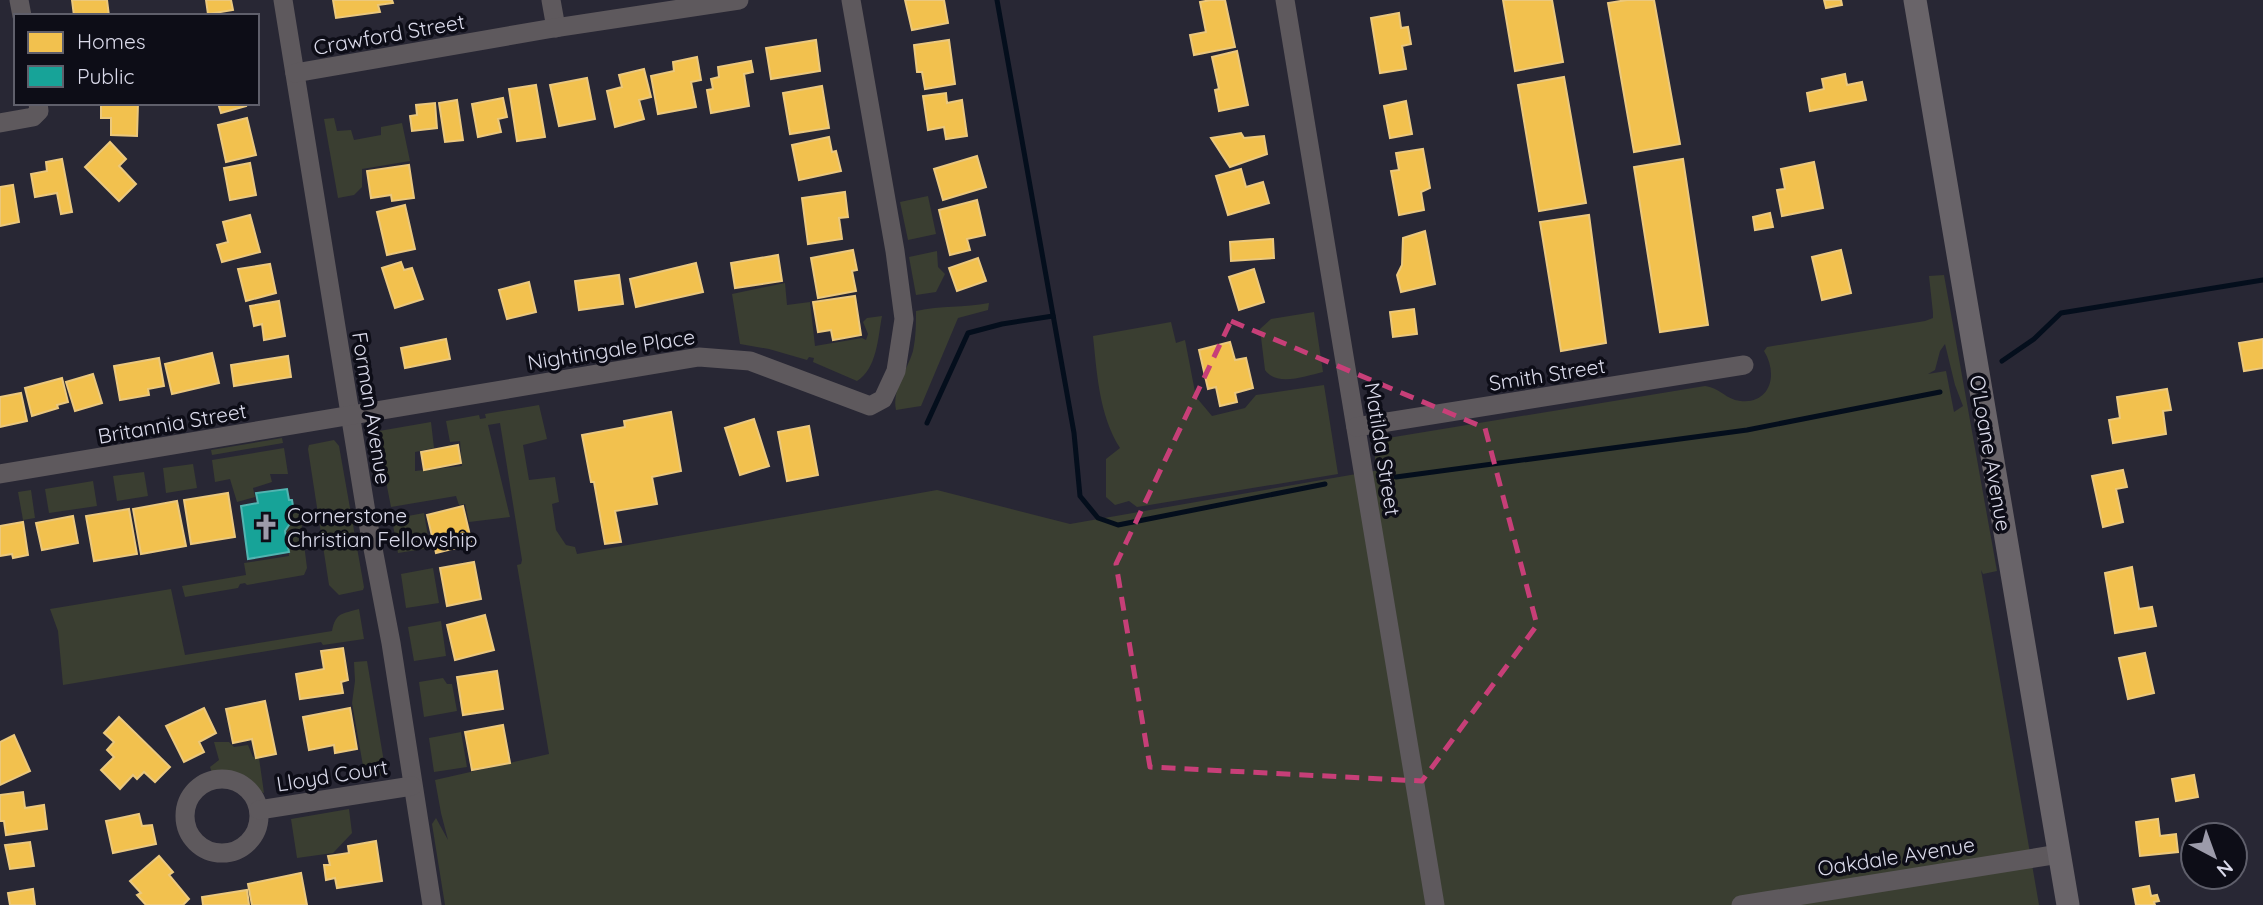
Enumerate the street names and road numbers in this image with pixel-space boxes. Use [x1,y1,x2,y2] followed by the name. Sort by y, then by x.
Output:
[311,8,467,60] street label: Crawford Street
[525,323,697,375] street label: Nightingale Place
[347,330,397,486] street label: Forman Avenue
[1487,352,1607,396] street label: Smith Street
[1964,373,2018,533] street label: O'Loane Avenue
[1360,380,1406,518] street label: Matilda Street
[96,397,248,449] street label: Britannia Street
[275,753,389,797] street label: Lloyd Court
[1815,831,1977,881] street label: Oakdale Avenue

